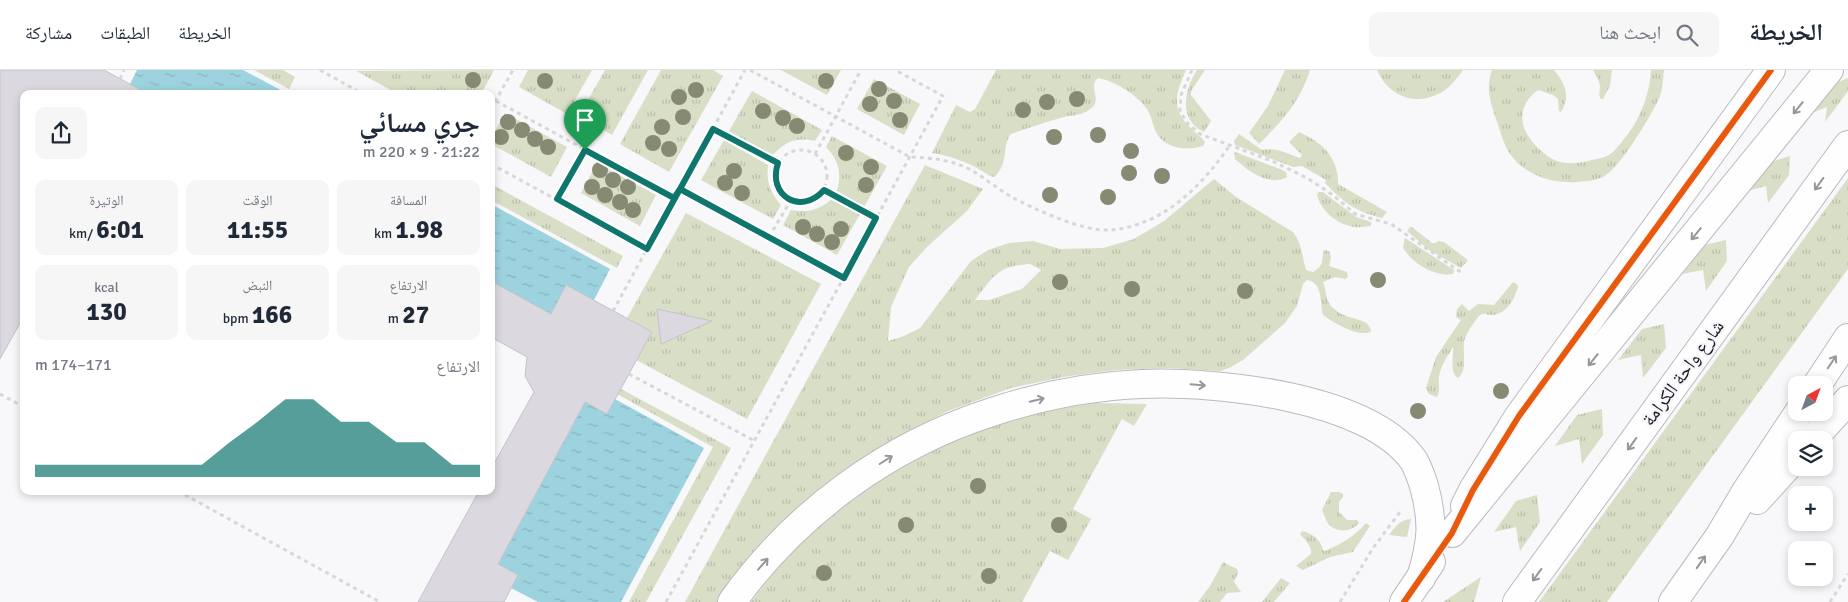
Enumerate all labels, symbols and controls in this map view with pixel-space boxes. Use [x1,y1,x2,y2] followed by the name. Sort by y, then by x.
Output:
[1369,12,1719,57] search box
[1749,17,1823,47] text: الخريطة
[1599,21,1661,45] text: ابحث هنا
[1673,21,1701,49] icon: search
[25,22,72,44] text: مشاركة
[100,22,150,44] text: الطبقات
[178,22,231,44] text: الخريطة
[564,99,606,150] pin
[1793,101,1804,114] one-way arrow
[359,106,480,140] text: جري مسائي
[571,106,599,134] icon: arrive
[35,107,87,159] button: share
[363,142,480,162] text: 21:22 · 9 × 220 m
[1814,177,1825,190] one-way arrow
[89,192,124,209] text: الوتيرة
[242,192,273,209] text: الوقت
[390,192,427,209] text: المسافة
[96,214,144,245] text: 6:01
[227,214,288,245] text: 11:55
[395,214,443,245] text: 1.98
[69,225,96,242] text: /km
[374,225,395,242] text: km
[1690,227,1701,240] one-way arrow
[243,277,272,294] text: النبض
[389,277,428,294] text: الارتفاع
[94,279,119,296] text: kcal
[86,296,127,327] text: 130
[252,299,292,330] text: 166
[402,299,429,330] text: 27
[223,310,252,327] text: bpm
[388,310,402,327] text: m
[1636,315,1730,431] street label: شارع واحة الكرامة
[1587,353,1598,366] one-way arrow
[35,355,112,375] text: 171–174 m
[1828,355,1838,369] one-way arrow
[436,357,480,377] text: الارتفاع
[1788,376,1832,421] north arrow
[1788,376,1833,586] map controls
[1189,380,1205,389] one-way arrow
[1028,394,1044,404] one-way arrow
[1788,431,1833,476] button: layers
[1627,436,1637,450] one-way arrow
[879,455,893,465] one-way arrow
[1788,486,1833,531] button: +
[1788,541,1833,586] button: −
[1696,555,1706,569] one-way arrow
[757,558,769,571] one-way arrow
[1532,568,1542,582] one-way arrow

